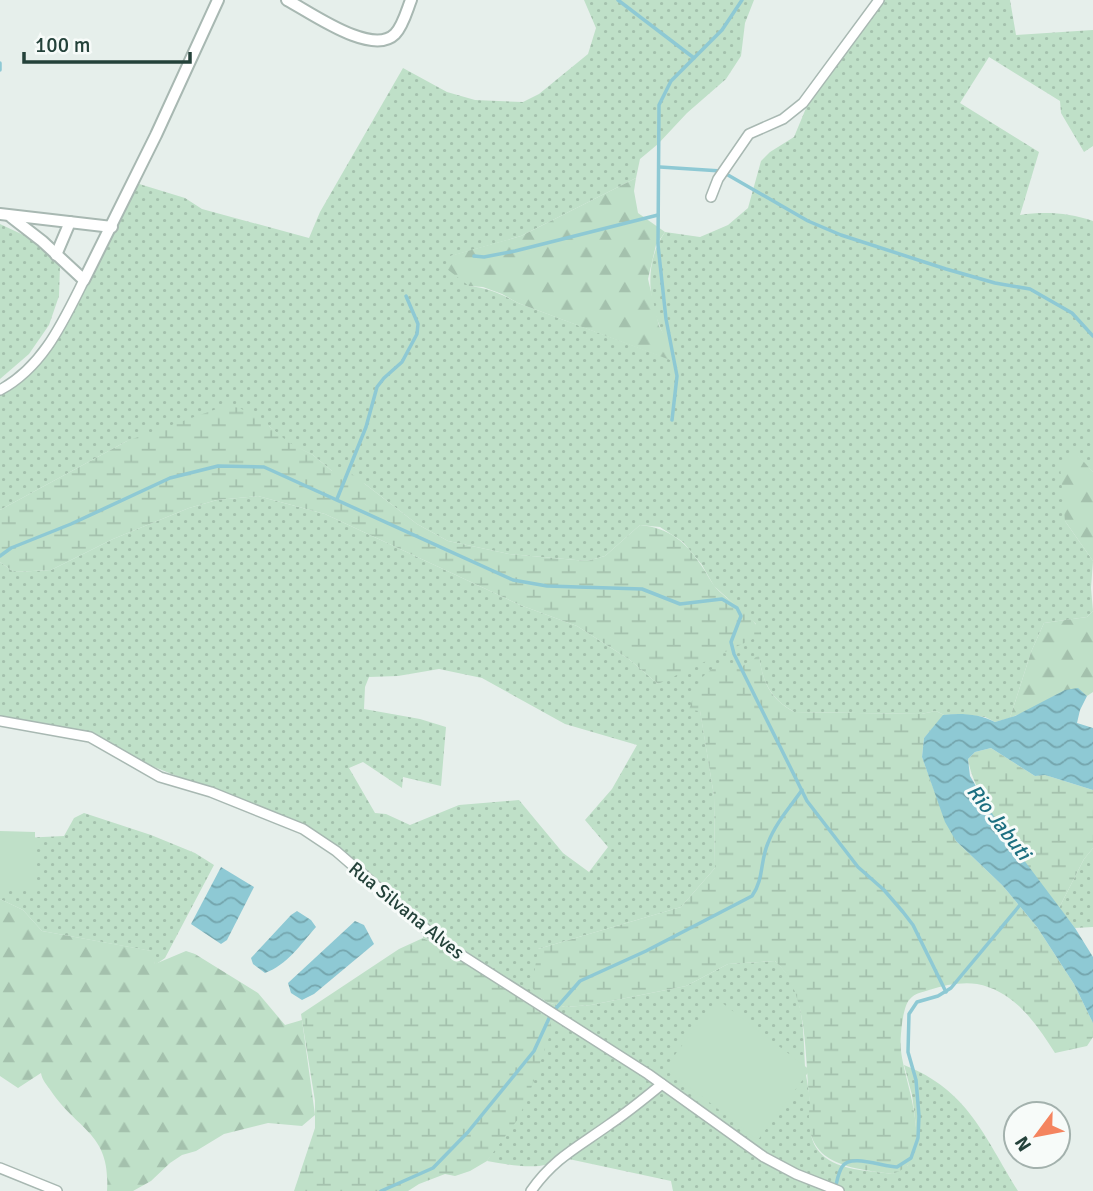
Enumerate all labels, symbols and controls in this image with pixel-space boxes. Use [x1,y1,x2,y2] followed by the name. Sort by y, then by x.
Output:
[24,21,191,65] scale bar
[35,32,90,58] text: 100 m
[961,779,1038,867] water label: Rio Jabuti
[344,857,469,965] street label: Rua Silvana Alves
[1002,1100,1072,1170] north arrow
[1010,1132,1037,1155] text: N

